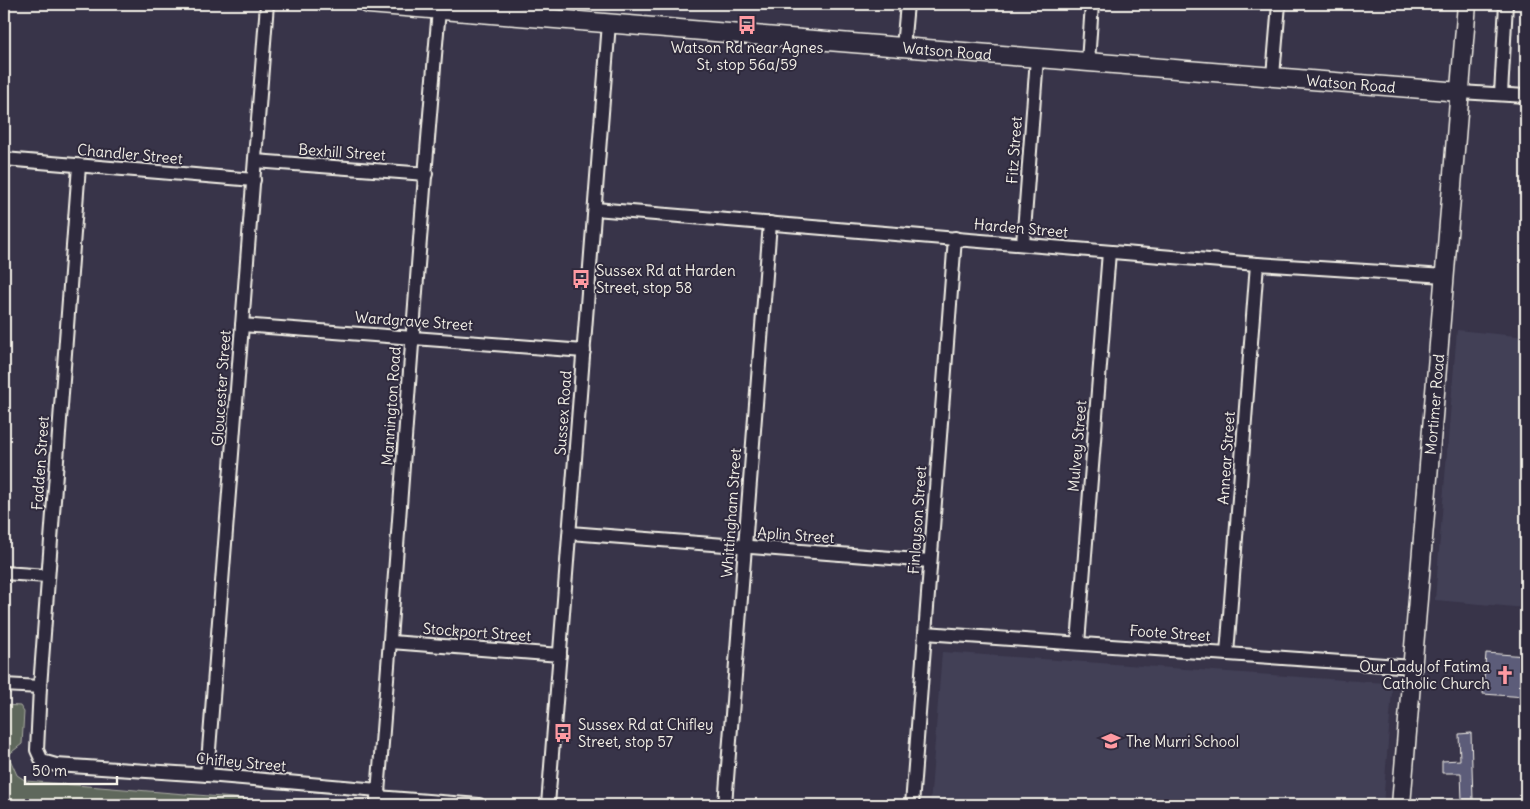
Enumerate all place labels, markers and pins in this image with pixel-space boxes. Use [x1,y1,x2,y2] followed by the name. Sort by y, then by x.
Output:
[736,14,758,36] bus stop icon: Watson Rd near Agnes St, stop 56a/59
[671,38,824,74] place label: Watson Rd near Agnes St, stop 56a/59
[596,261,736,297] place label: Sussex Rd at Harden Street, stop 58
[570,268,592,290] bus stop icon: Sussex Rd at Harden Street, stop 58
[1359,657,1490,693] place label: Our Lady of Fatima Catholic Church
[1494,664,1516,686] church icon: Our Lady of Fatima Catholic Church
[578,715,714,751] place label: Sussex Rd at Chifley Street, stop 57
[552,722,574,744] bus stop icon: Sussex Rd at Chifley Street, stop 57
[1100,730,1122,752] school or university icon: The Murri School
[1126,732,1239,751] place label: The Murri School

